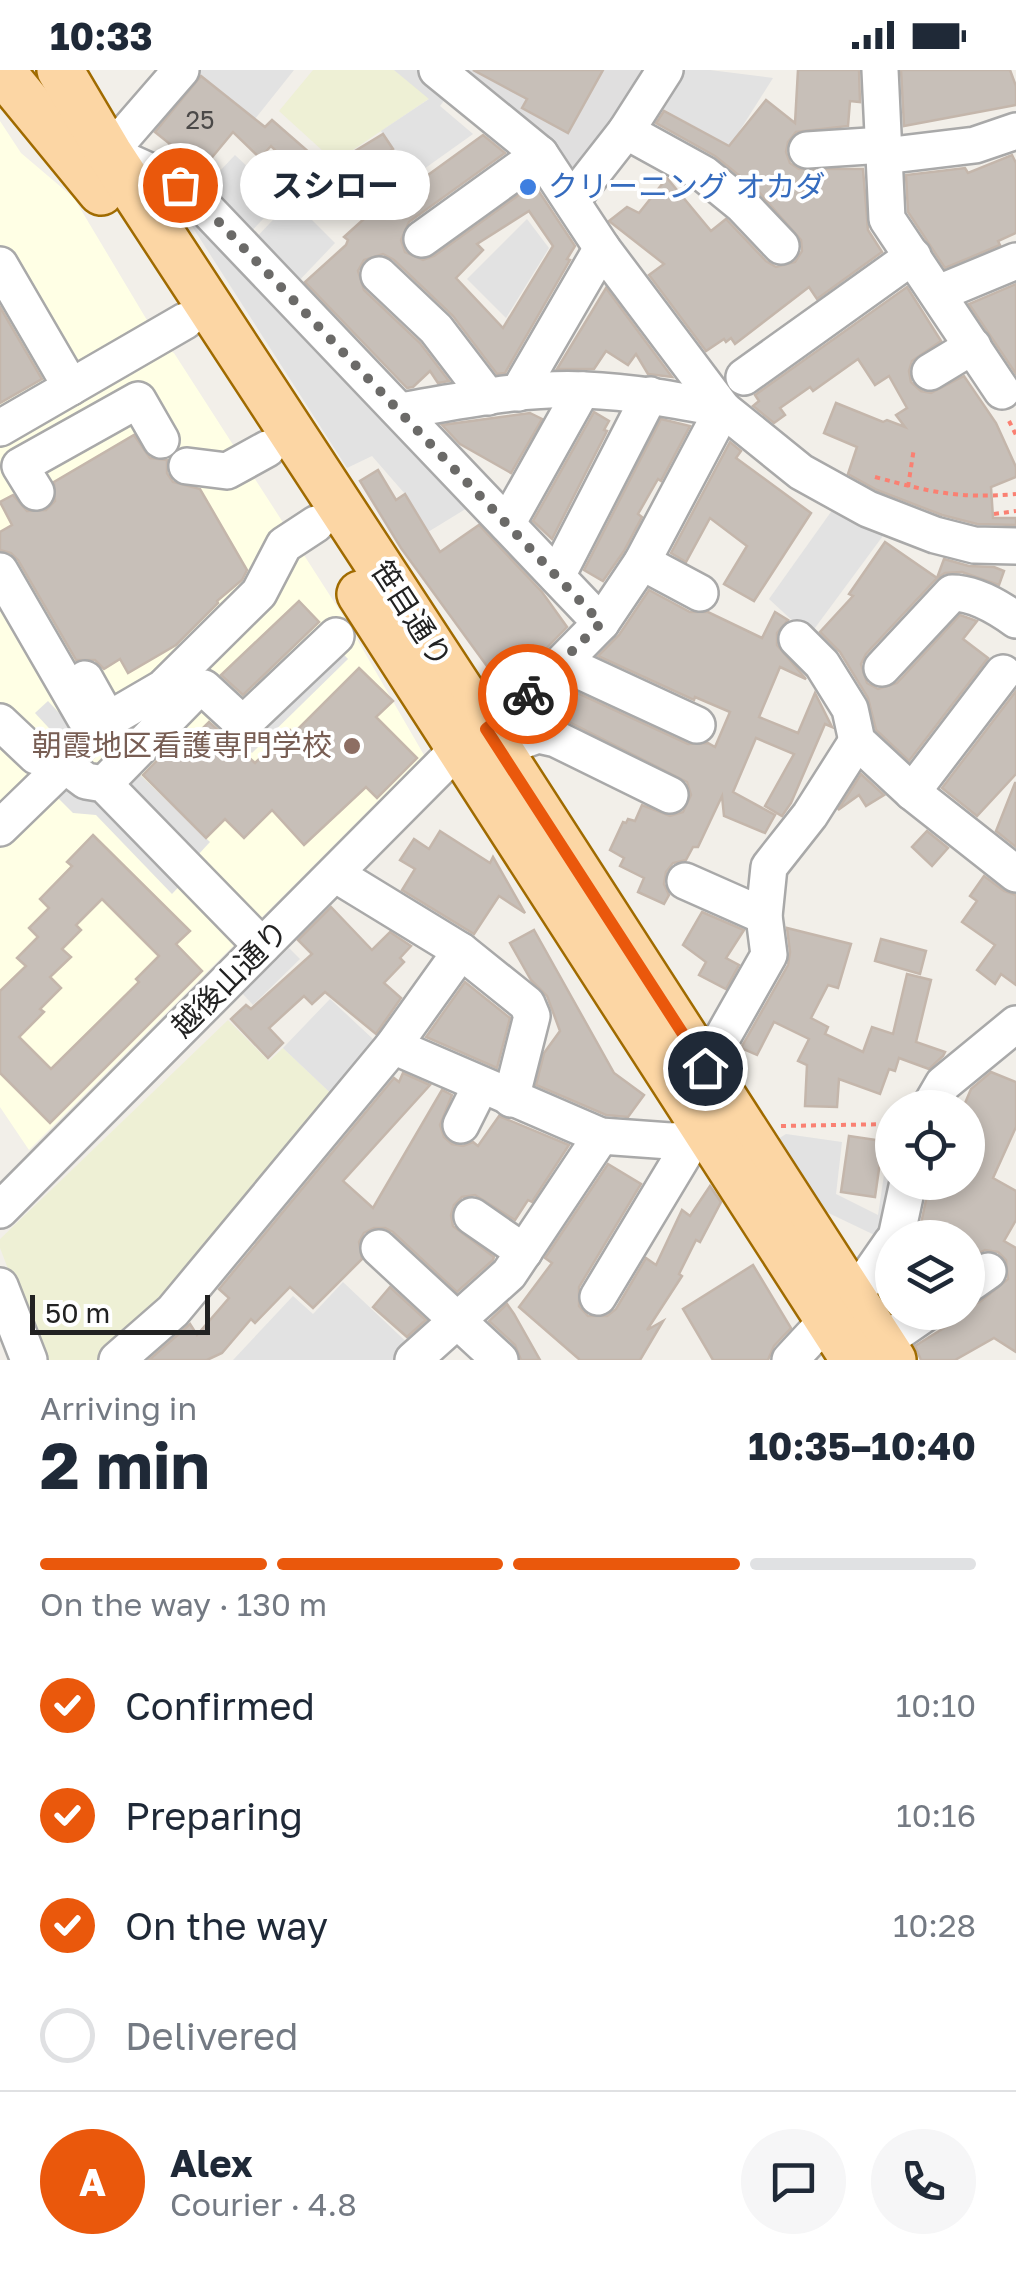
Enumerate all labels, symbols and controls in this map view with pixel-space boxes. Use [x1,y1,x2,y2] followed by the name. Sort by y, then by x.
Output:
[50,13,153,58] text: 10:33
[185,104,215,135] house number: 25
[138,143,223,228] pin
[240,150,430,220] callout: スシロー
[153,158,208,213] icon: bag
[271,166,399,204] text: スシロー
[548,168,826,204] place label: クリーニング オカダ
[517,176,539,198] marker: クリーニング オカダ
[364,553,460,674] street label: 笹目通り
[478,644,578,744] courier
[501,667,556,722] icon: bike
[32,727,332,763] place label: 朝霞地区看護専門学校
[341,735,363,757] marker: 朝霞地区看護専門学校
[164,913,295,1044] street label: 越後山通り
[663,1026,748,1111] pin
[678,1041,733,1096] icon: home
[875,1090,985,1330] map controls
[875,1090,985,1200] button: locate
[875,1220,985,1330] button: layers
[30,1290,210,1334] scale bar
[45,1296,110,1329] text: 50 m
[40,1389,197,1427] text: Arriving in
[748,1423,976,1468] text: 10:35–10:40
[40,1425,210,1503] text: 2 min
[40,1585,327,1623] text: On the way · 130 m
[40,1678,95,1733] icon: check
[125,1683,315,1728] text: Confirmed
[896,1686,976,1724] text: 10:10
[40,1788,95,1843] icon: check
[125,1793,303,1838] text: Preparing
[896,1796,976,1834] text: 10:16
[40,1898,95,1953] icon: check
[125,1903,328,1948] text: On the way
[893,1906,976,1944] text: 10:28
[125,2013,298,2058] text: Delivered
[741,2129,846,2234] button: chat
[871,2129,976,2234] button: phone
[170,2140,253,2185] text: Alex
[79,2159,106,2204] text: A
[170,2185,357,2223] text: Courier · 4.8

